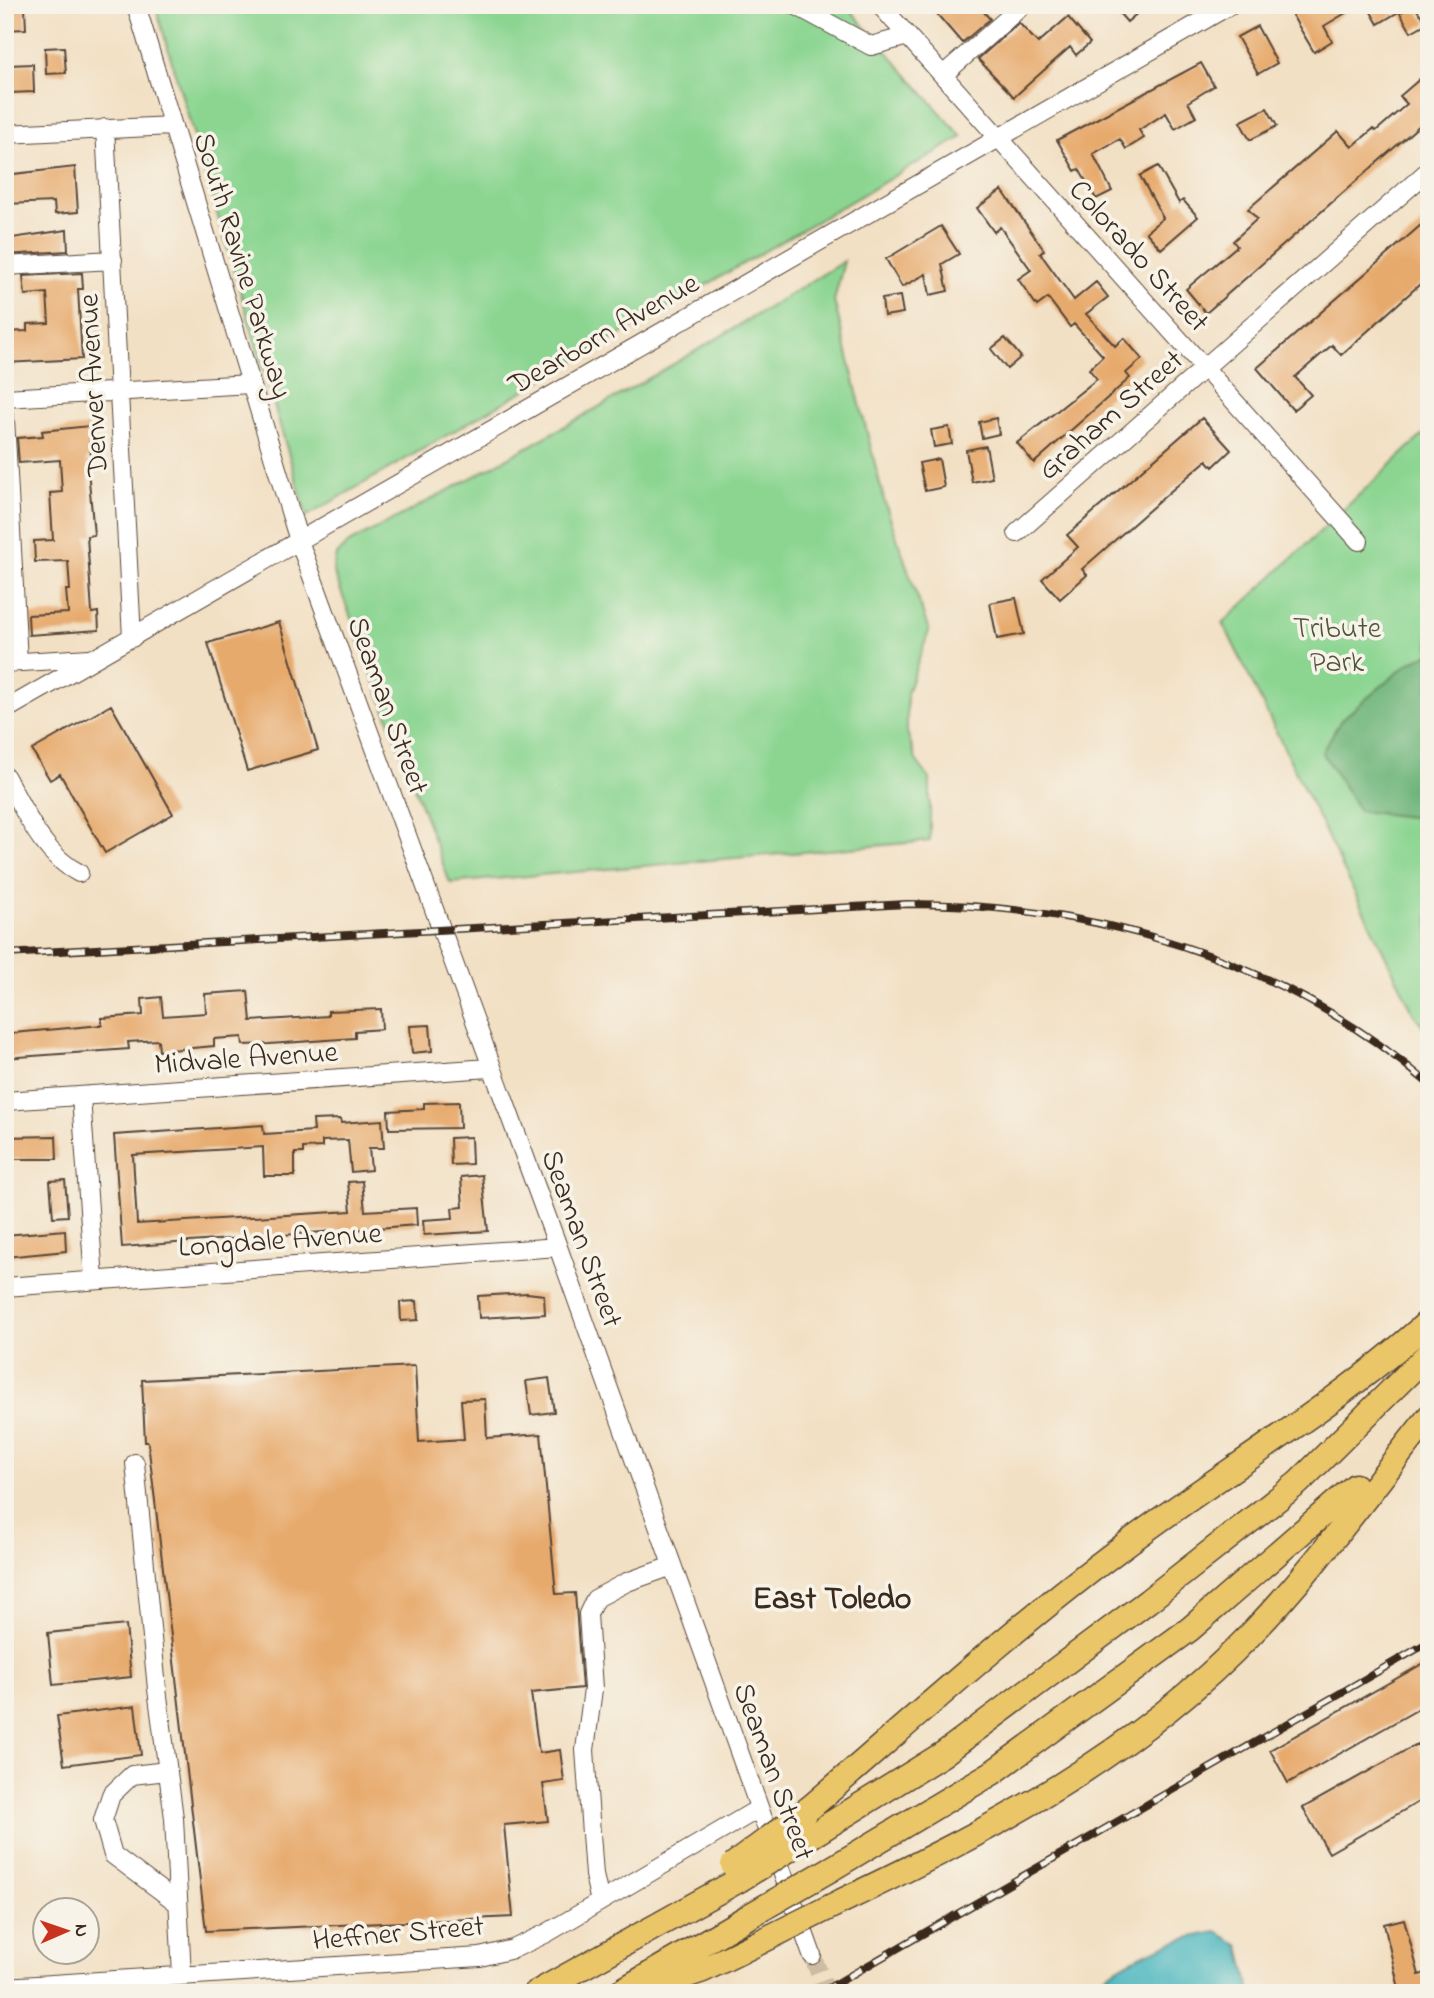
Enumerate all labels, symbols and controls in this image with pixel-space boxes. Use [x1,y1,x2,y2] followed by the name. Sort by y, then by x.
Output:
[180,127,303,404] street label: South Ravine Parkway
[1057,171,1219,343] street label: Colorado Street
[500,263,709,409] street label: Dearborn Avenue
[68,292,122,478] street label: Denver Avenue
[1029,340,1195,492] street label: Graham Street
[1293,608,1382,686] park label: Tribute Park
[334,611,439,801] street label: Seaman Street
[153,1032,340,1088] street label: Midvale Avenue
[528,1144,633,1334] street label: Seaman Street
[177,1213,384,1271] street label: Longdale Avenue
[753,1577,911,1624] district label: East Toledo
[720,1677,825,1867] street label: Seaman Street
[32,1896,102,1966] north arrow
[311,1906,486,1964] street label: Heffner Street
[67,1924,94,1938] text: N

